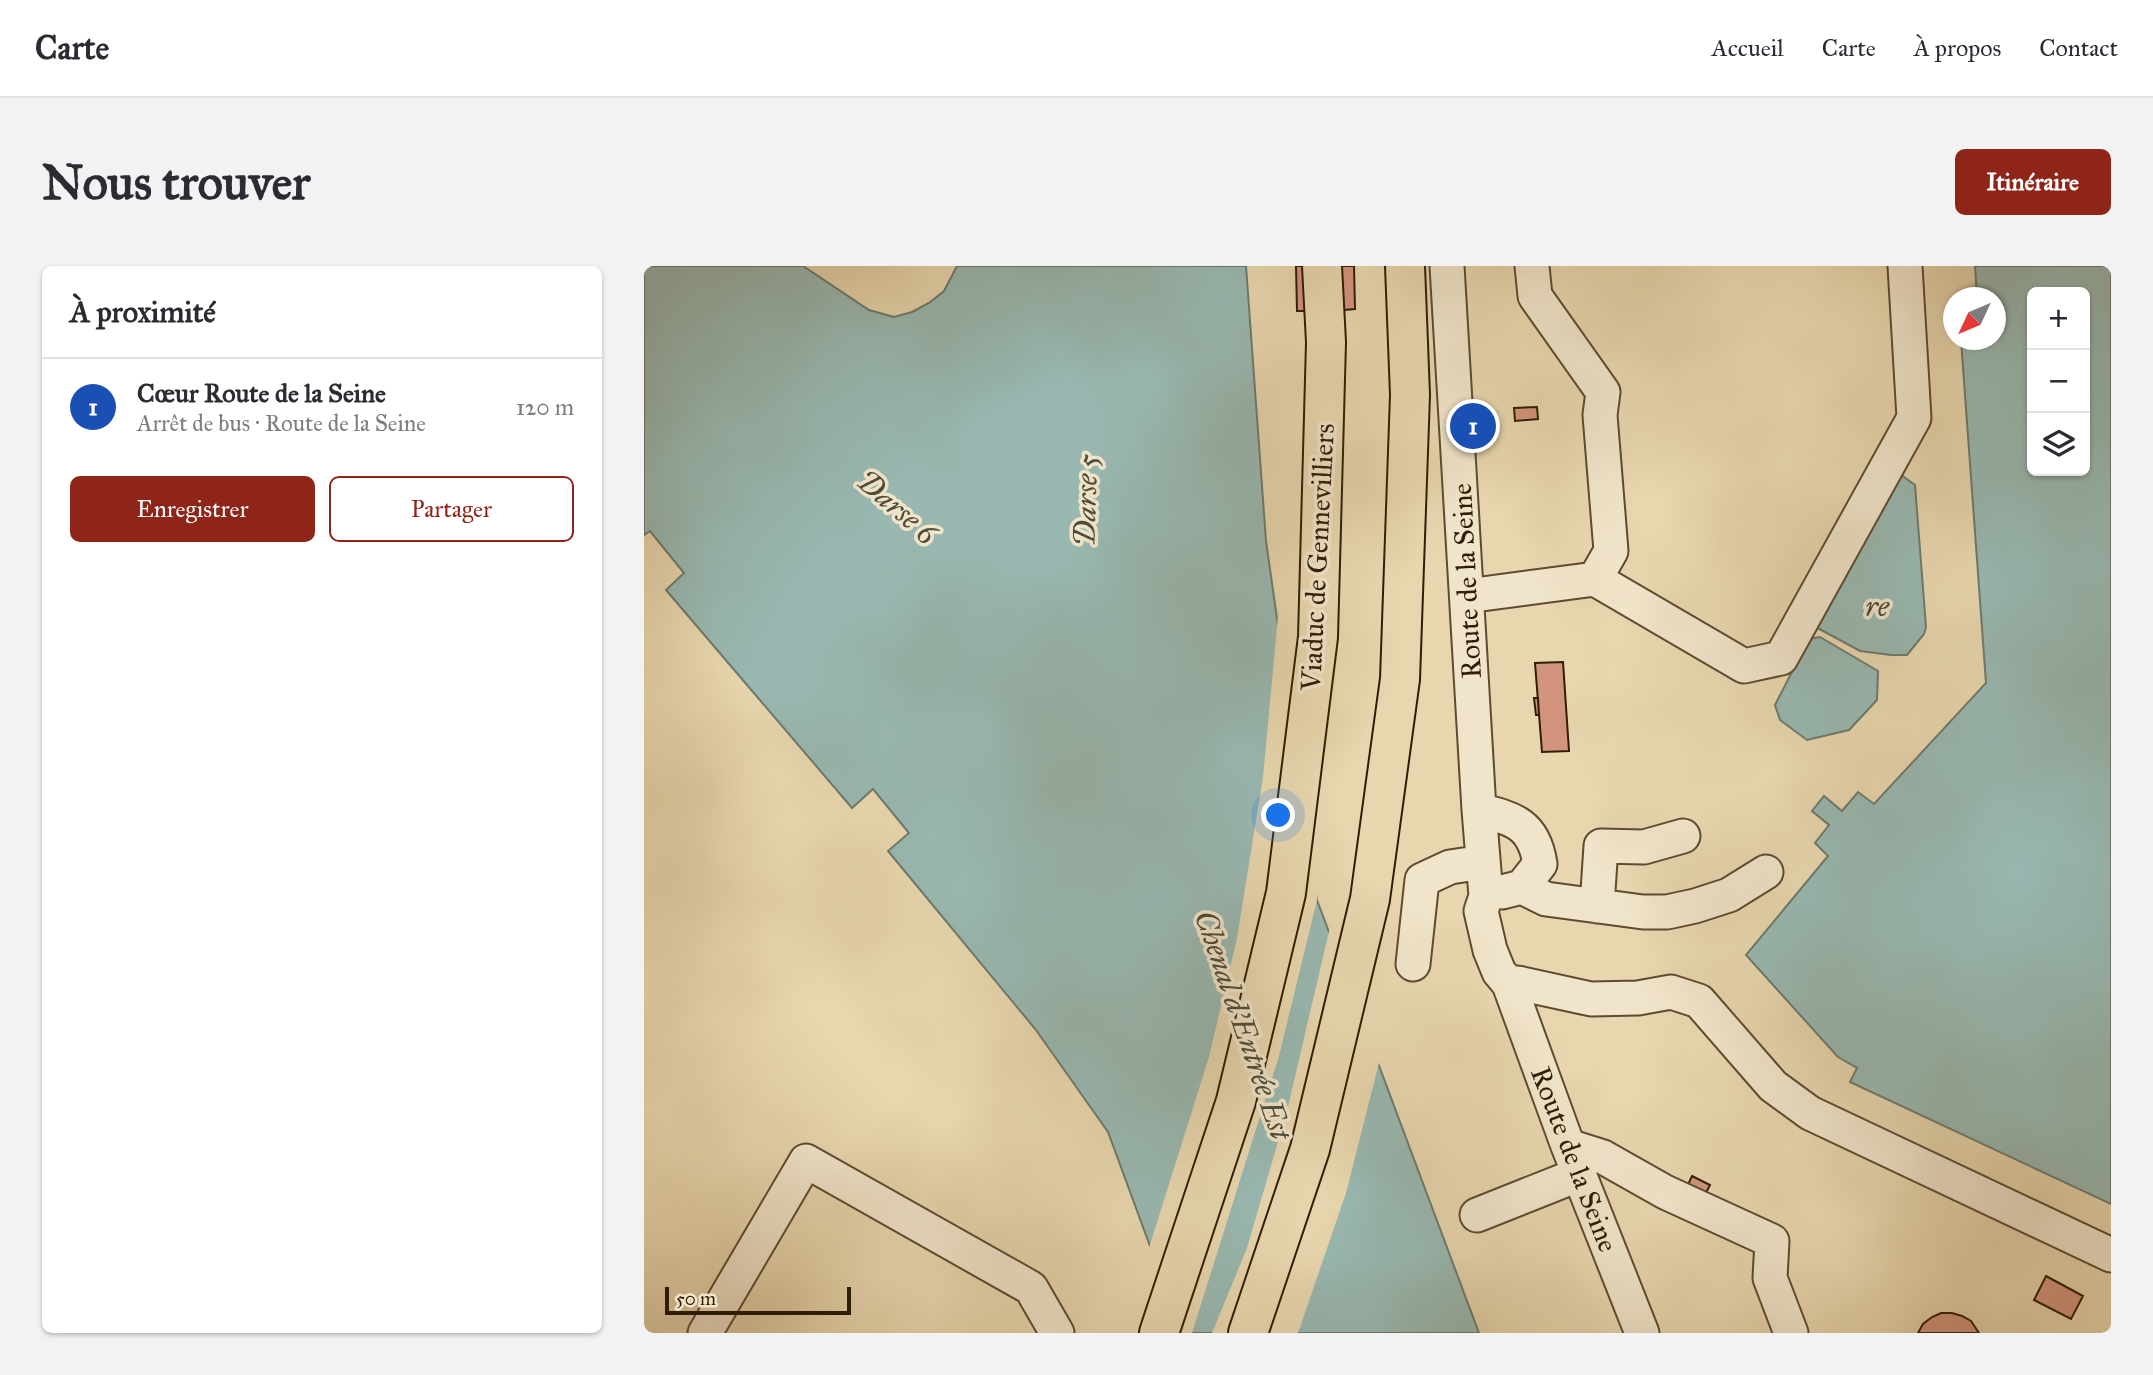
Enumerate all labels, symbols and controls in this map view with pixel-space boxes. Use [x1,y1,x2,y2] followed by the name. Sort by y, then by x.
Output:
[35,28,109,68] text: Carte
[1712,33,1784,63] text: Accueil
[1822,33,1876,63] text: Carte
[1914,33,2001,63] text: À propos
[2039,33,2118,63] text: Contact
[1955,149,2111,215] button: Itinéraire
[42,153,310,212] text: Nous trouver
[1943,287,2006,350] north arrow
[2027,287,2090,476] map controls
[2027,287,2090,350] button: +
[70,294,216,330] text: À proximité
[2027,350,2090,413] button: −
[137,377,386,409] text: Cœur Route de la Seine
[88,393,98,421] text: 1
[516,393,574,421] text: 120 m
[1450,400,1496,452] pin: 1
[137,409,426,437] text: Arrêt de bus · Route de la Seine
[2027,413,2090,476] button: layers
[1293,422,1342,693] street label: Viaduc de Gennevilliers
[1066,453,1106,547] water label: Darse 5
[850,462,946,553] water label: Darse 6
[70,476,315,542] button: Enregistrer
[329,476,574,542] button: Partager
[1444,482,1489,680] street label: Route de la Seine
[1865,588,1890,624] water label: re
[1261,798,1295,832] your location
[1187,906,1300,1146] water label: Chenal d'Entrée Est
[1523,1062,1626,1257] street label: Route de la Seine
[665,1284,850,1316] scale bar
[676,1287,716,1310] text: 50 m

